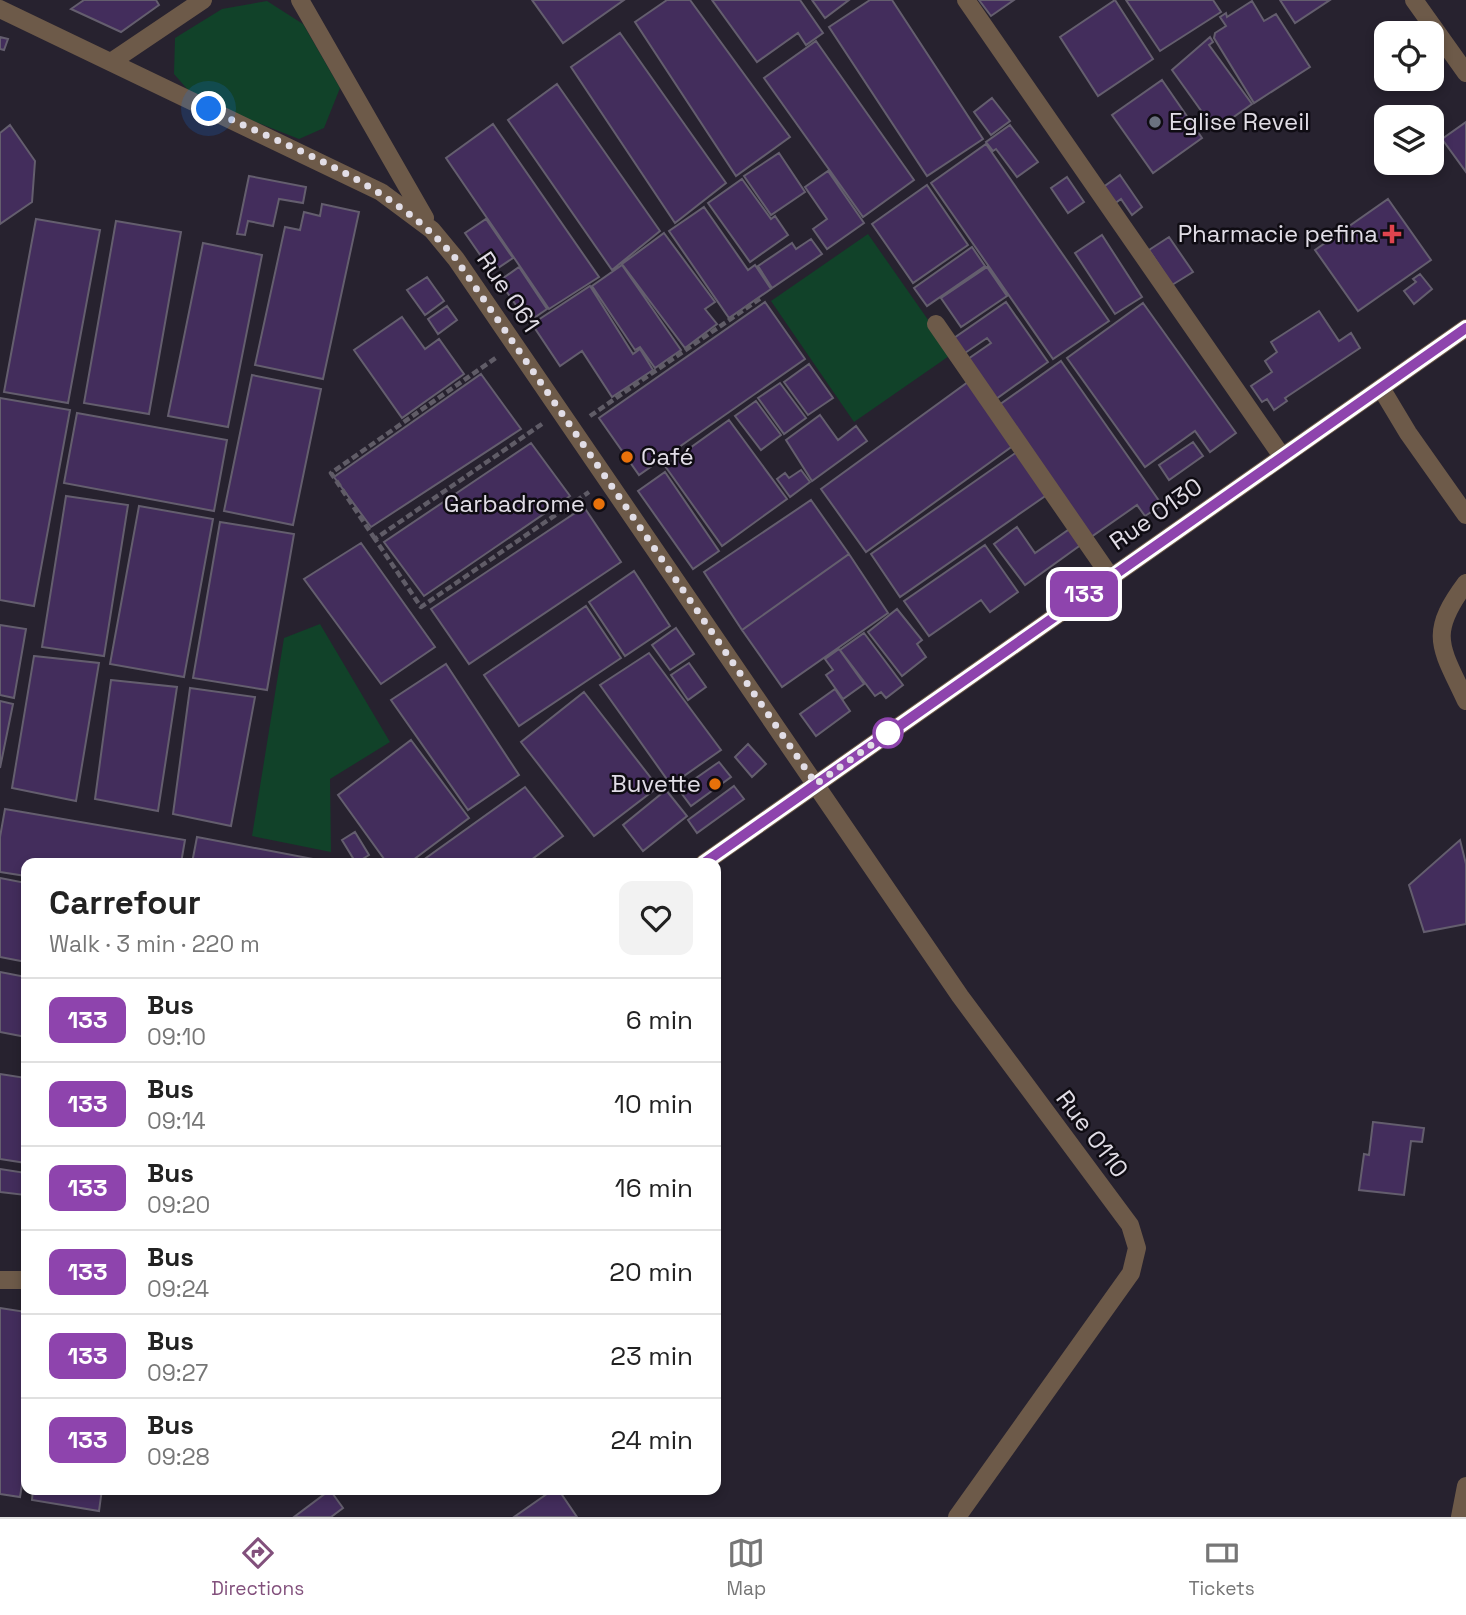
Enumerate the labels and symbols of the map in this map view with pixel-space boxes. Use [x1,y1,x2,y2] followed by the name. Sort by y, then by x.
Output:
[191,91,226,126] your location
[1169,106,1310,137] place label: Eglise Reveil
[1147,114,1163,130] marker: Eglise Reveil
[1178,218,1378,249] place label: Pharmacie pefina
[1384,226,1400,242] marker: Pharmacie pefina
[470,245,547,338] street label: Rue O61
[641,441,694,472] place label: Café
[619,449,635,465] marker: Café
[1103,470,1208,557] street label: Rue O130
[444,488,585,519] place label: Garbadrome
[591,496,607,512] marker: Garbadrome
[1044,571,1124,617] line badge: 133
[873,718,903,748] unlabelled marker
[611,768,701,799] place label: Buvette
[707,776,723,792] marker: Buvette
[1049,1084,1135,1184] street label: Rue O110

